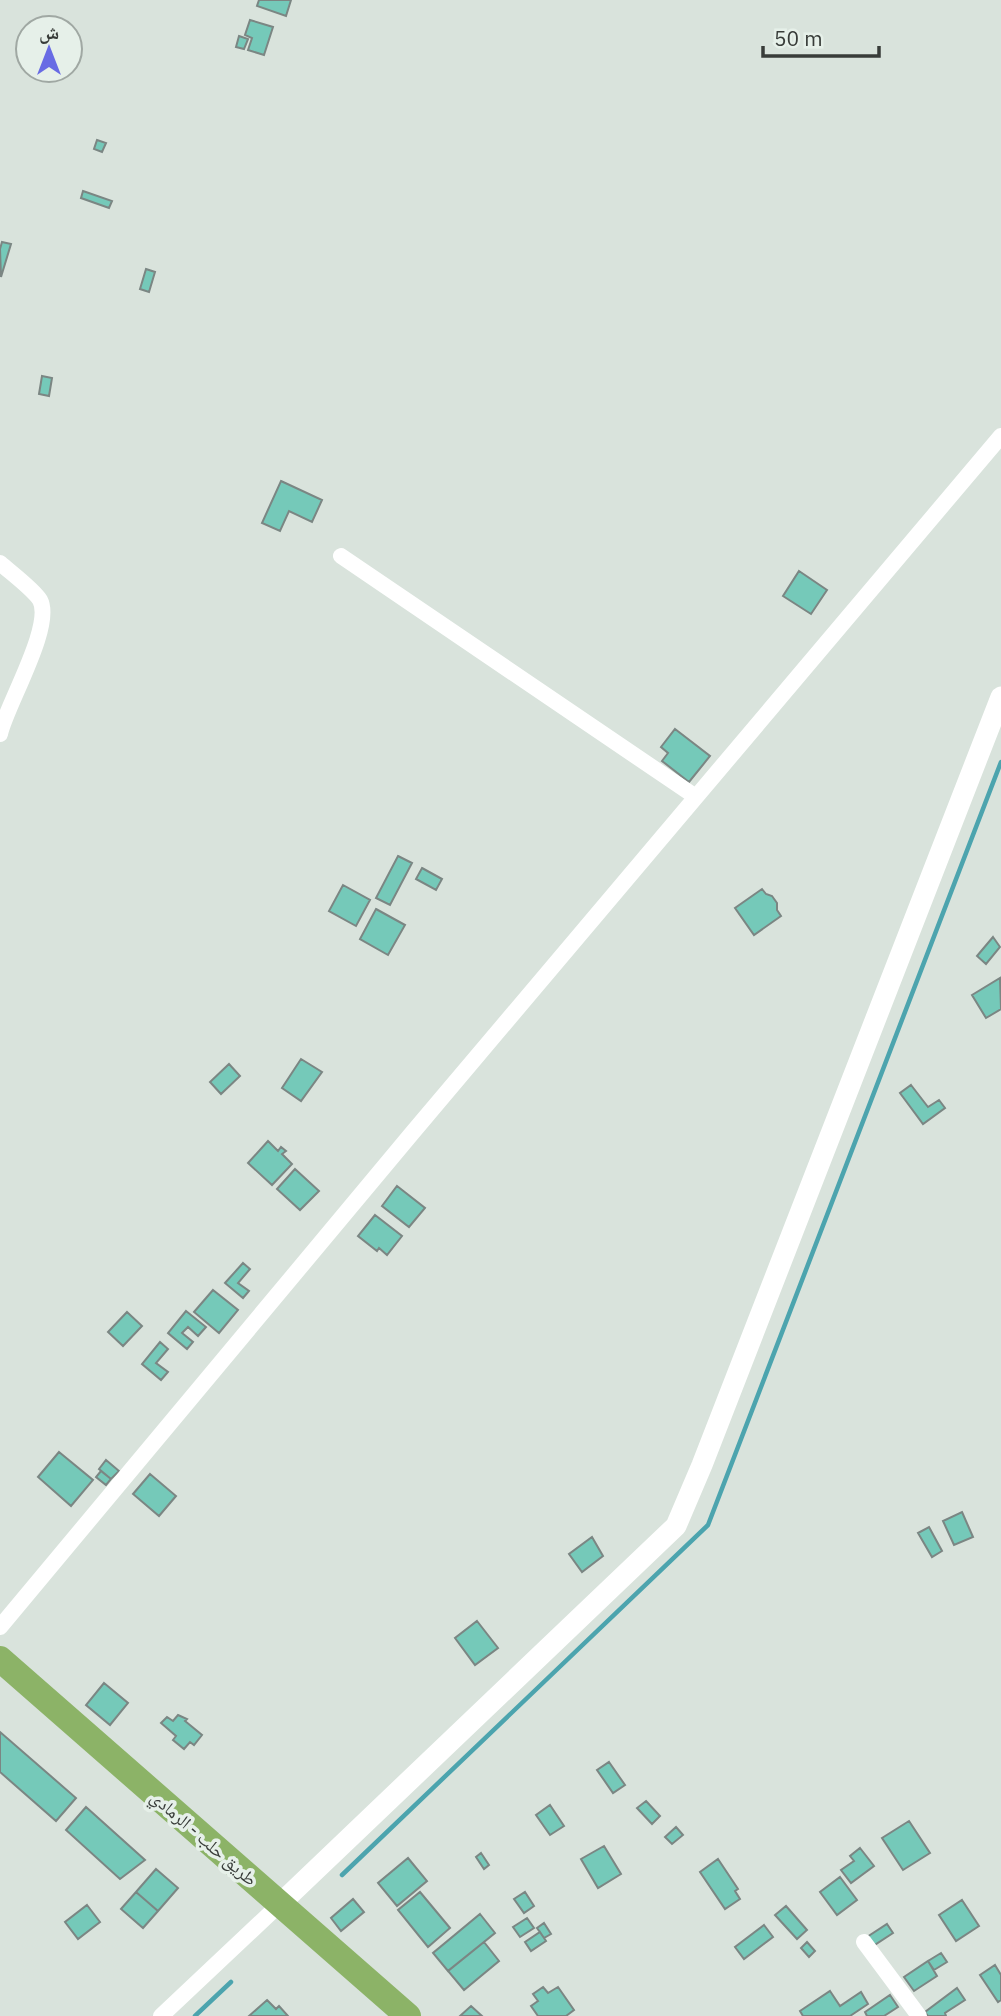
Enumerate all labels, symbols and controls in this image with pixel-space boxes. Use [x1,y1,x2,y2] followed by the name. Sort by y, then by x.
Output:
[14,14,84,84] north arrow
[763,14,878,58] scale bar
[39,20,59,44] text: ش
[774,24,823,52] text: 50 m
[144,1785,262,1893] street label: طريق حلب - الرمادي

